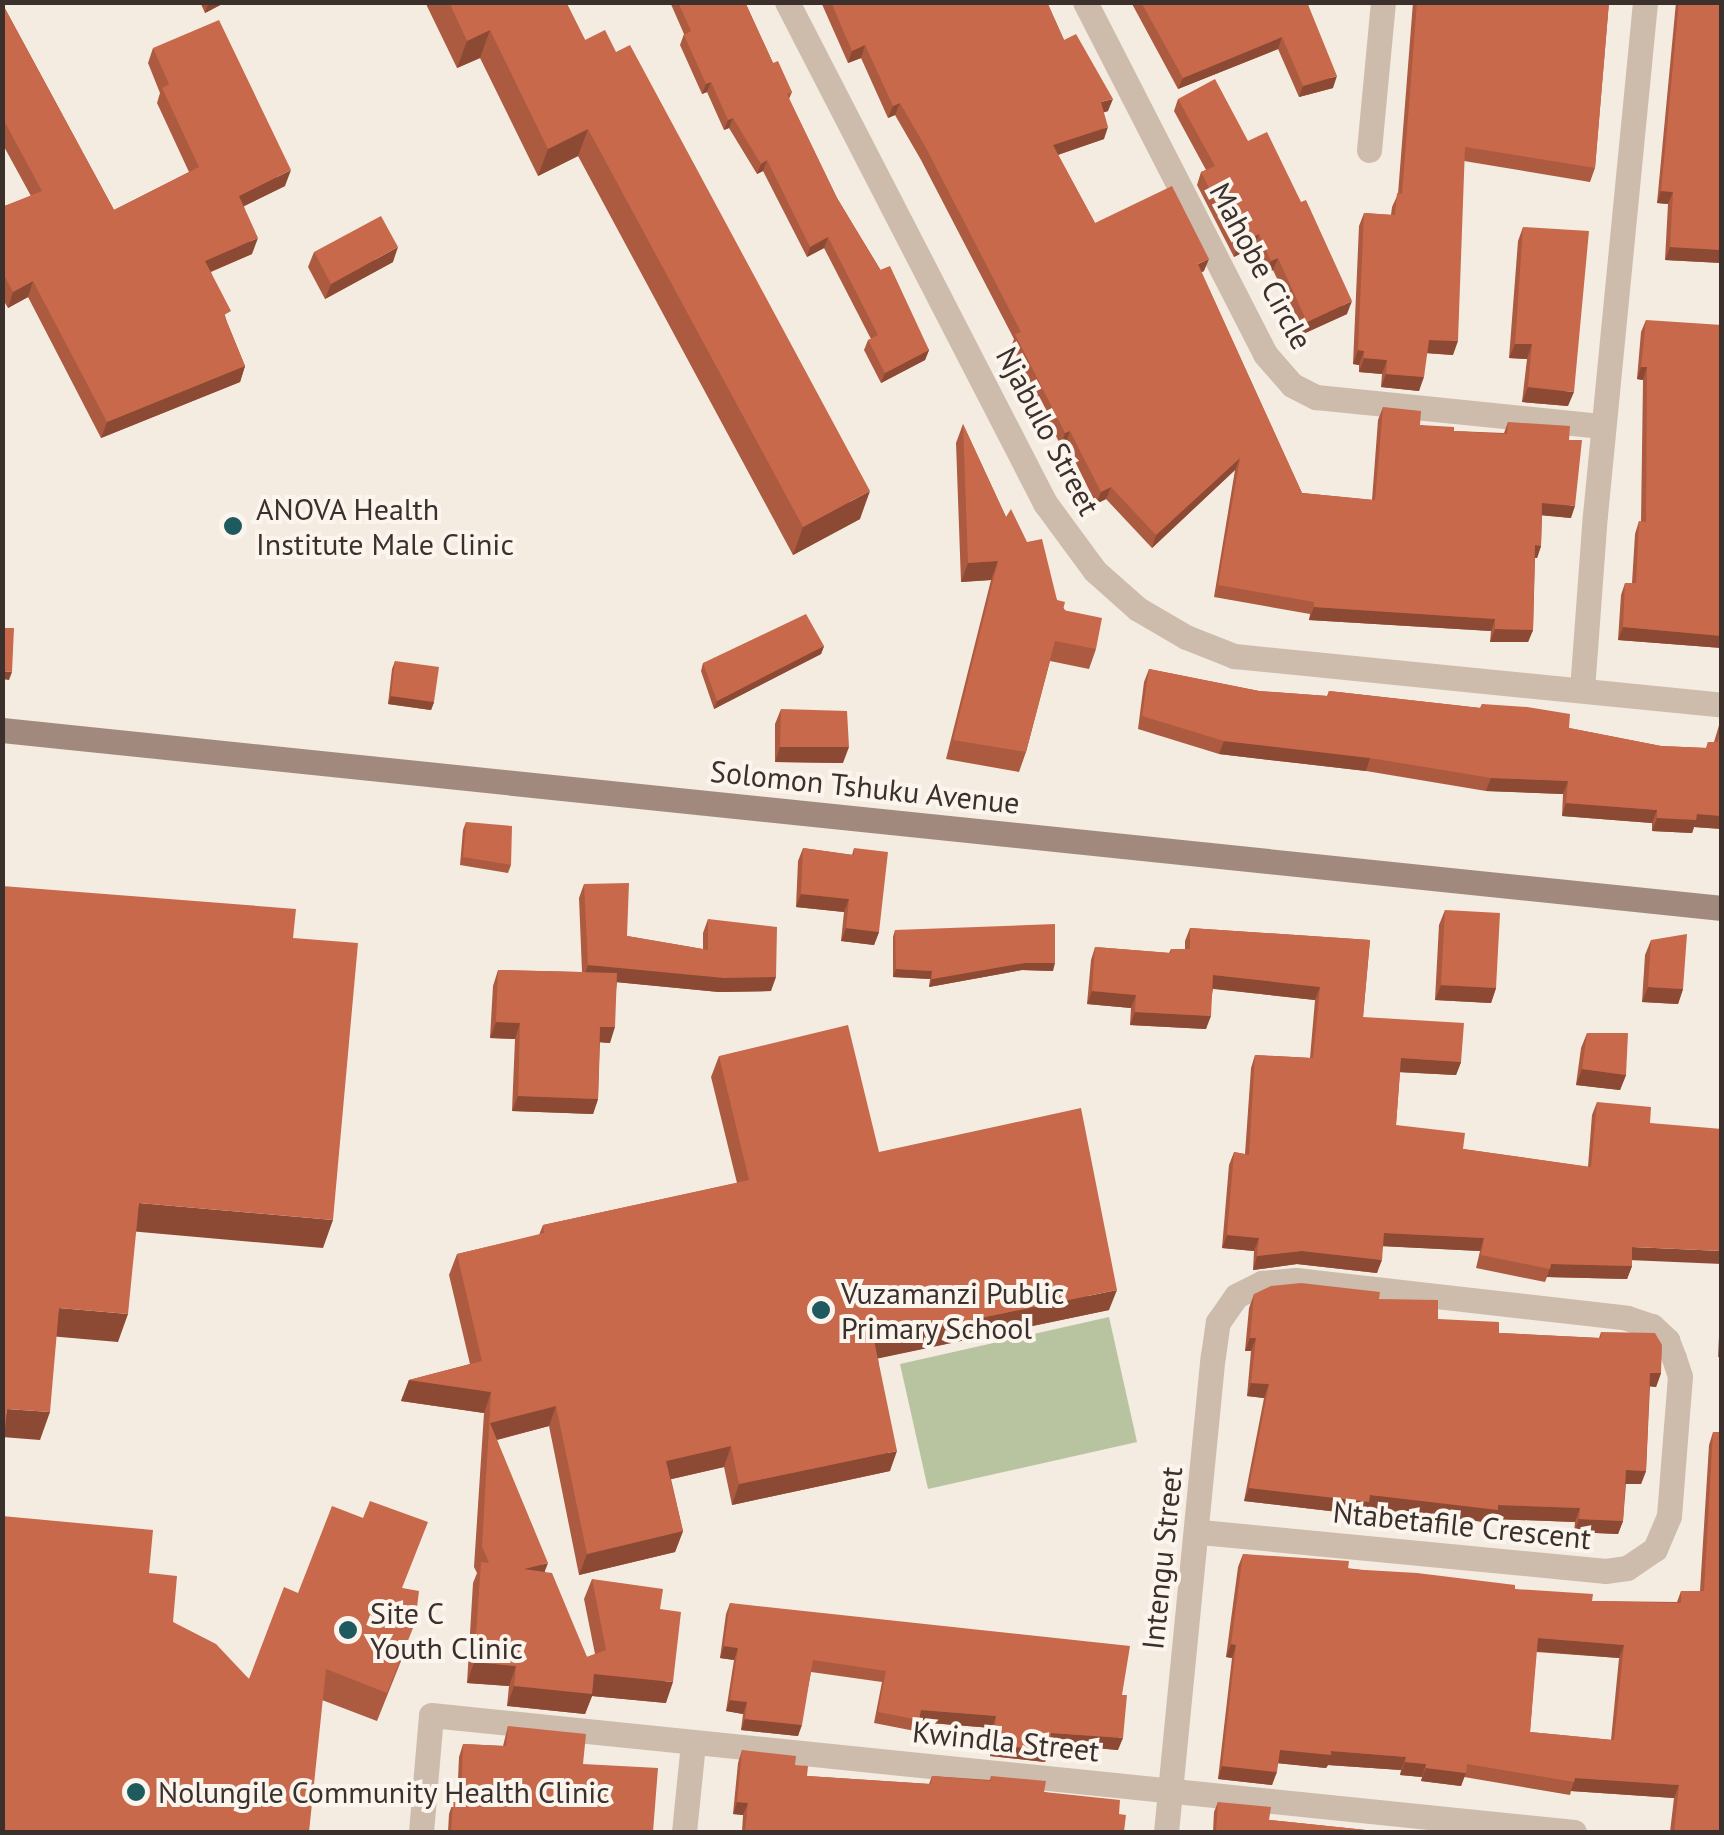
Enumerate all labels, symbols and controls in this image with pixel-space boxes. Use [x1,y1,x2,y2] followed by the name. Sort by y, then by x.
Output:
[1202,177,1320,355] street label: Mahobe Circle
[989,341,1107,521] street label: Njabulo Street
[256,491,514,562] place label: ANOVA Health Institute Male Clinic
[220,513,246,539] marker: ANOVA Health Institute Male Clinic
[708,753,1022,821] street label: Solomon Tshuku Avenue
[841,1275,1065,1346] place label: Vuzamanzi Public Primary School
[810,1299,832,1321] marker: Vuzamanzi Public Primary School
[1135,1465,1189,1651] street label: Intengu Street
[1331,1494,1593,1556] street label: Ntabetafile Crescent
[370,1595,523,1666] place label: Site C Youth Clinic
[335,1617,361,1643] marker: Site C Youth Clinic
[911,1713,1101,1769] street label: Kwindla Street
[158,1774,611,1810] place label: Nolungile Community Health Clinic
[123,1779,149,1805] marker: Nolungile Community Health Clinic

